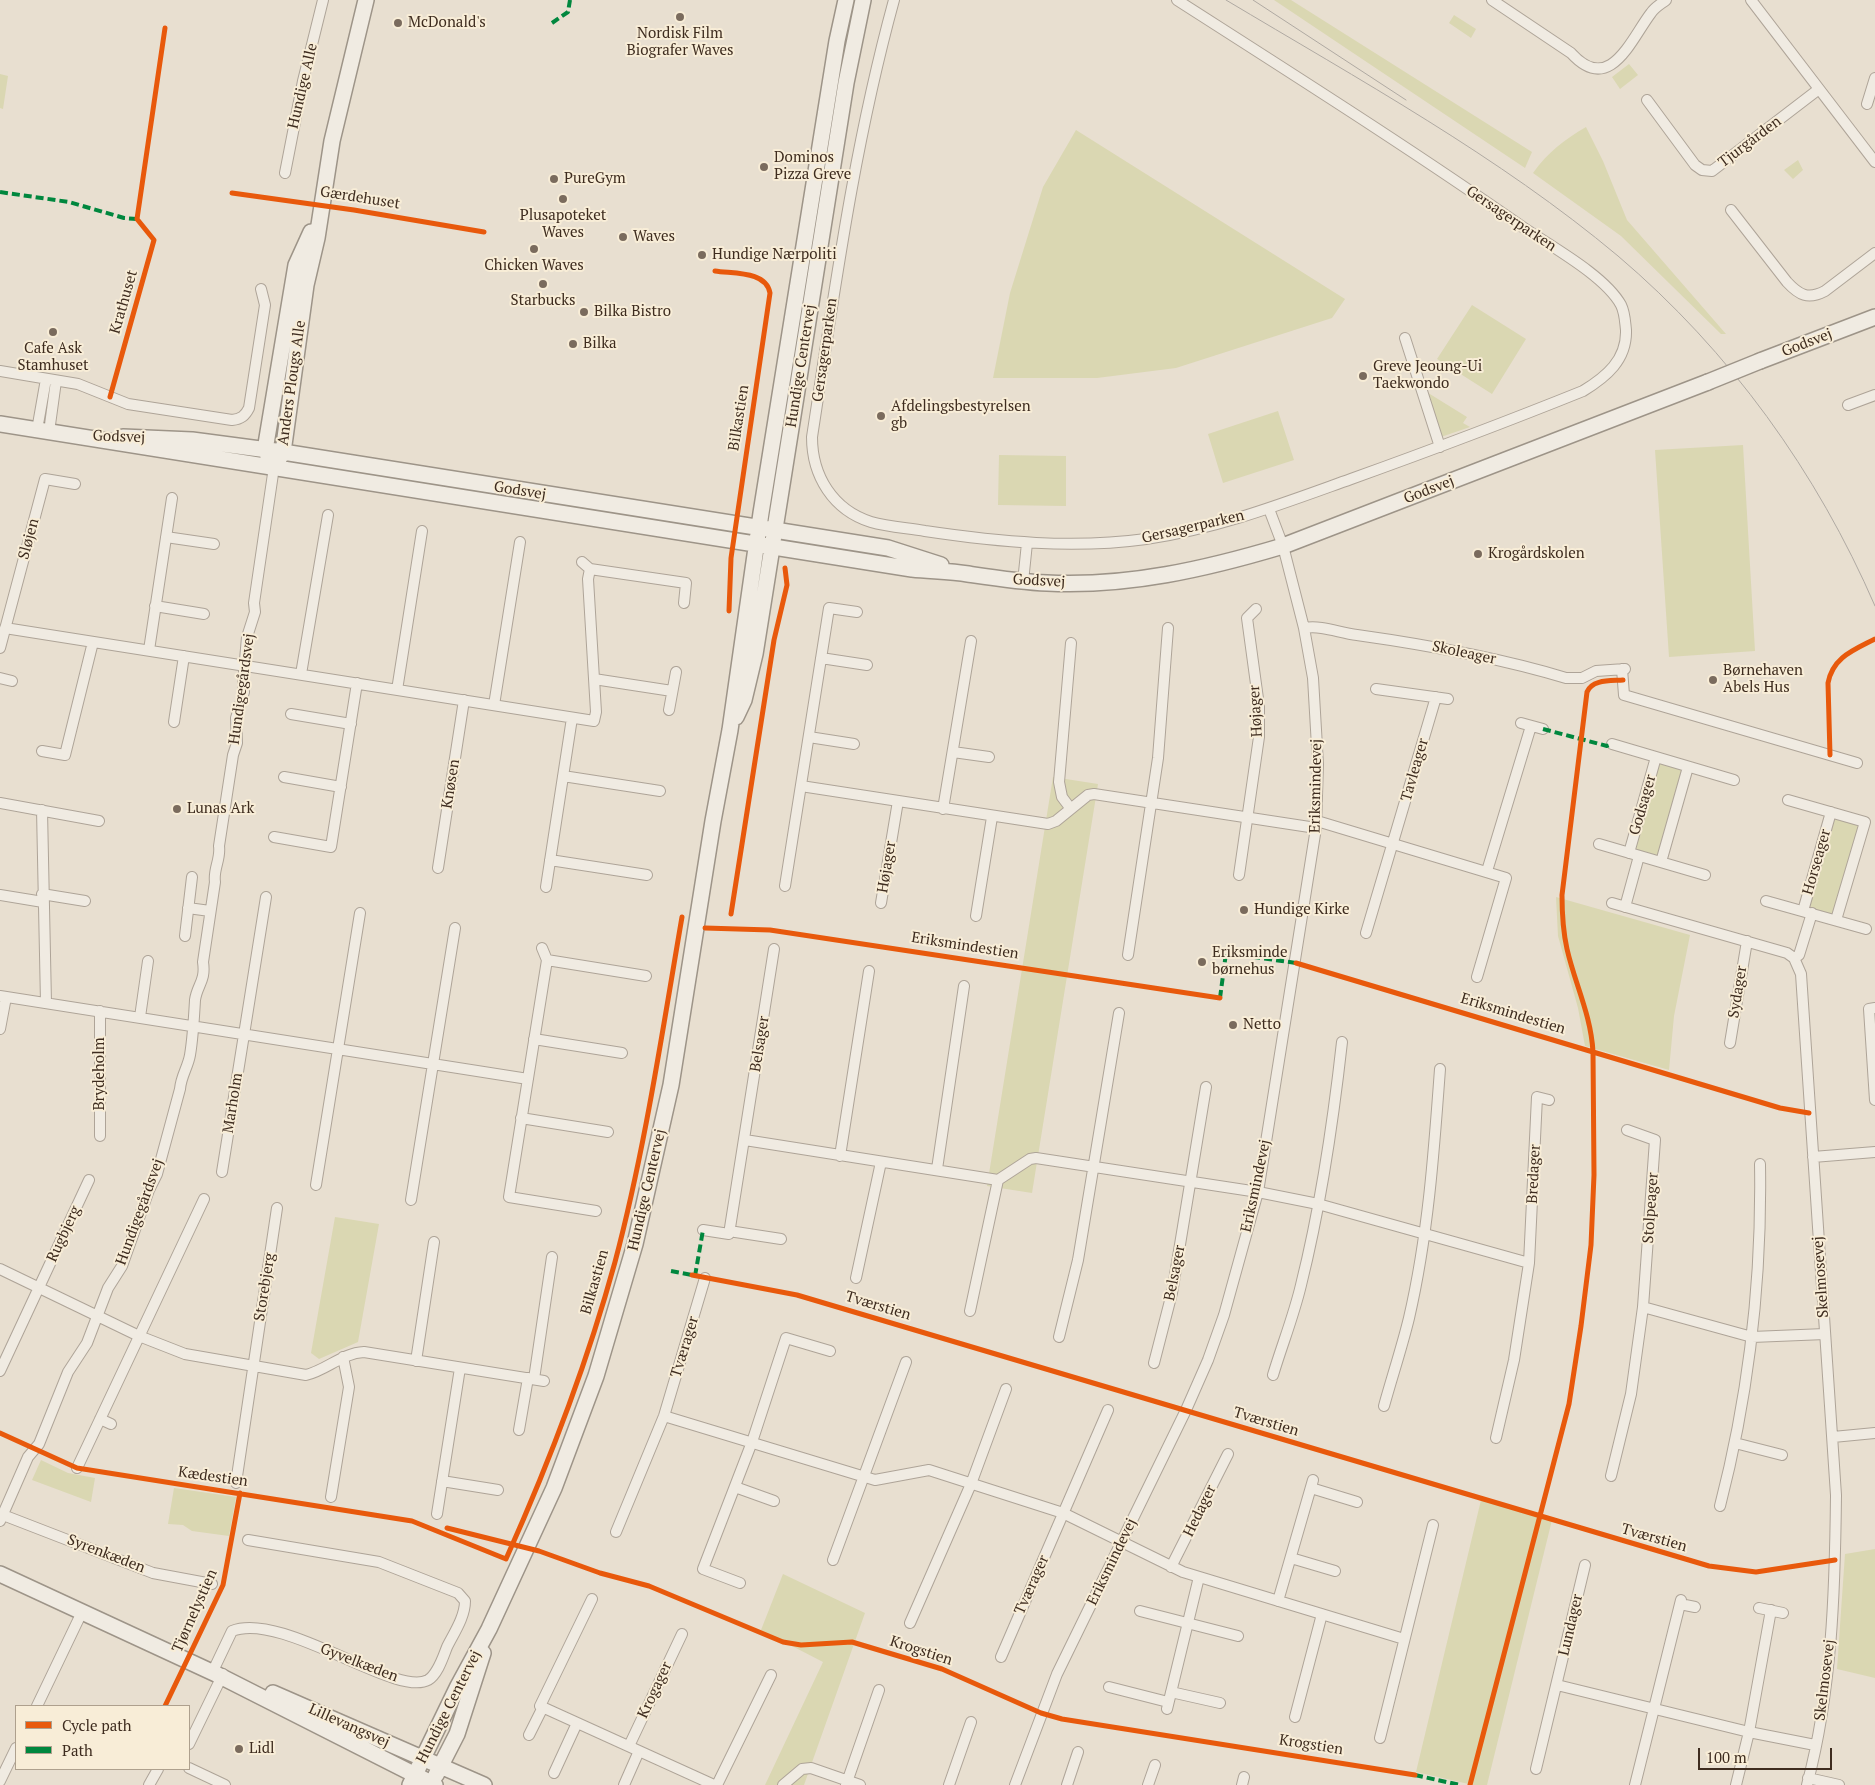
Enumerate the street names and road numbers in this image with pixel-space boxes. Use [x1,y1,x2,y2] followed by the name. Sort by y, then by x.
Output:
[284,42,322,130] street label: Hundige Alle
[1715,113,1785,171] street label: Tjurgården
[1463,182,1559,256] street label: Gersagerparken
[319,183,401,213] street label: Gærdehuset
[106,268,142,336] street label: Krathuset
[809,297,841,403] street label: Gersagerparken
[782,303,820,429] street label: Hundige Centervej
[274,319,310,447] street label: Anders Plougs Alle
[1779,325,1835,361] street label: Godsvej
[725,384,753,452] street label: Bilkastien
[92,427,146,447] street label: Godsvej
[1401,472,1457,508] street label: Godsvej
[493,478,547,504] street label: Godsvej
[1140,506,1246,548] street label: Gersagerparken
[15,517,43,561] street label: Sløjen
[1012,571,1066,591] street label: Godsvej
[225,632,259,746] street label: Hundigegårdsvej
[1430,637,1498,669] street label: Skoleager
[1246,684,1266,738] street label: Højager
[1397,736,1433,804] street label: Tavleager
[1306,739,1326,833] street label: Eriksmindevej
[438,758,464,810] street label: Knøsen
[1626,773,1660,837] street label: Godsager
[1799,827,1835,897] street label: Horseager
[874,840,900,894] street label: Højager
[910,929,1020,963] street label: Eriksmindestien
[1725,965,1751,1019] street label: Sydager
[1458,990,1568,1038] street label: Eriksmindestien
[747,1015,773,1073] street label: Belsager
[91,1037,109,1111] street label: Brydeholm
[219,1072,247,1134] street label: Marholm
[624,1127,670,1253] street label: Hundige Centervej
[1237,1138,1275,1234] street label: Eriksmindevej
[1523,1144,1545,1204] street label: Bredager
[112,1156,168,1268] street label: Hundigegårdsvej
[1640,1172,1662,1244] street label: Stolpeager
[43,1203,85,1265] street label: Rugbjerg
[1809,1236,1833,1318] street label: Skelmosevej
[1161,1244,1189,1302] street label: Belsager
[577,1248,613,1316] street label: Bilkastien
[251,1252,279,1322] street label: Storebjerg
[843,1288,913,1324] street label: Tværstien
[667,1314,703,1380] street label: Tværager
[1231,1404,1301,1440] street label: Tværstien
[177,1463,249,1491] street label: Kædestien
[1180,1482,1220,1540] street label: Hedager
[1083,1516,1141,1608] street label: Eriksmindevej
[1619,1520,1689,1556] street label: Tværstien
[64,1531,148,1577] street label: Syrenkæden
[1011,1553,1053,1617] street label: Tværager
[169,1567,221,1655] street label: Tjørnelystien
[1555,1592,1587,1658] street label: Lundager
[887,1632,955,1670] street label: Krogstien
[1811,1638,1839,1722] street label: Skelmosevej
[318,1640,400,1686] street label: Gyvelkæden
[413,1647,485,1767] street label: Hundige Centervej
[634,1659,676,1721] street label: Krogager
[306,1700,392,1752] street label: Lillevangsvej
[1278,1731,1344,1759] street label: Krogstien

